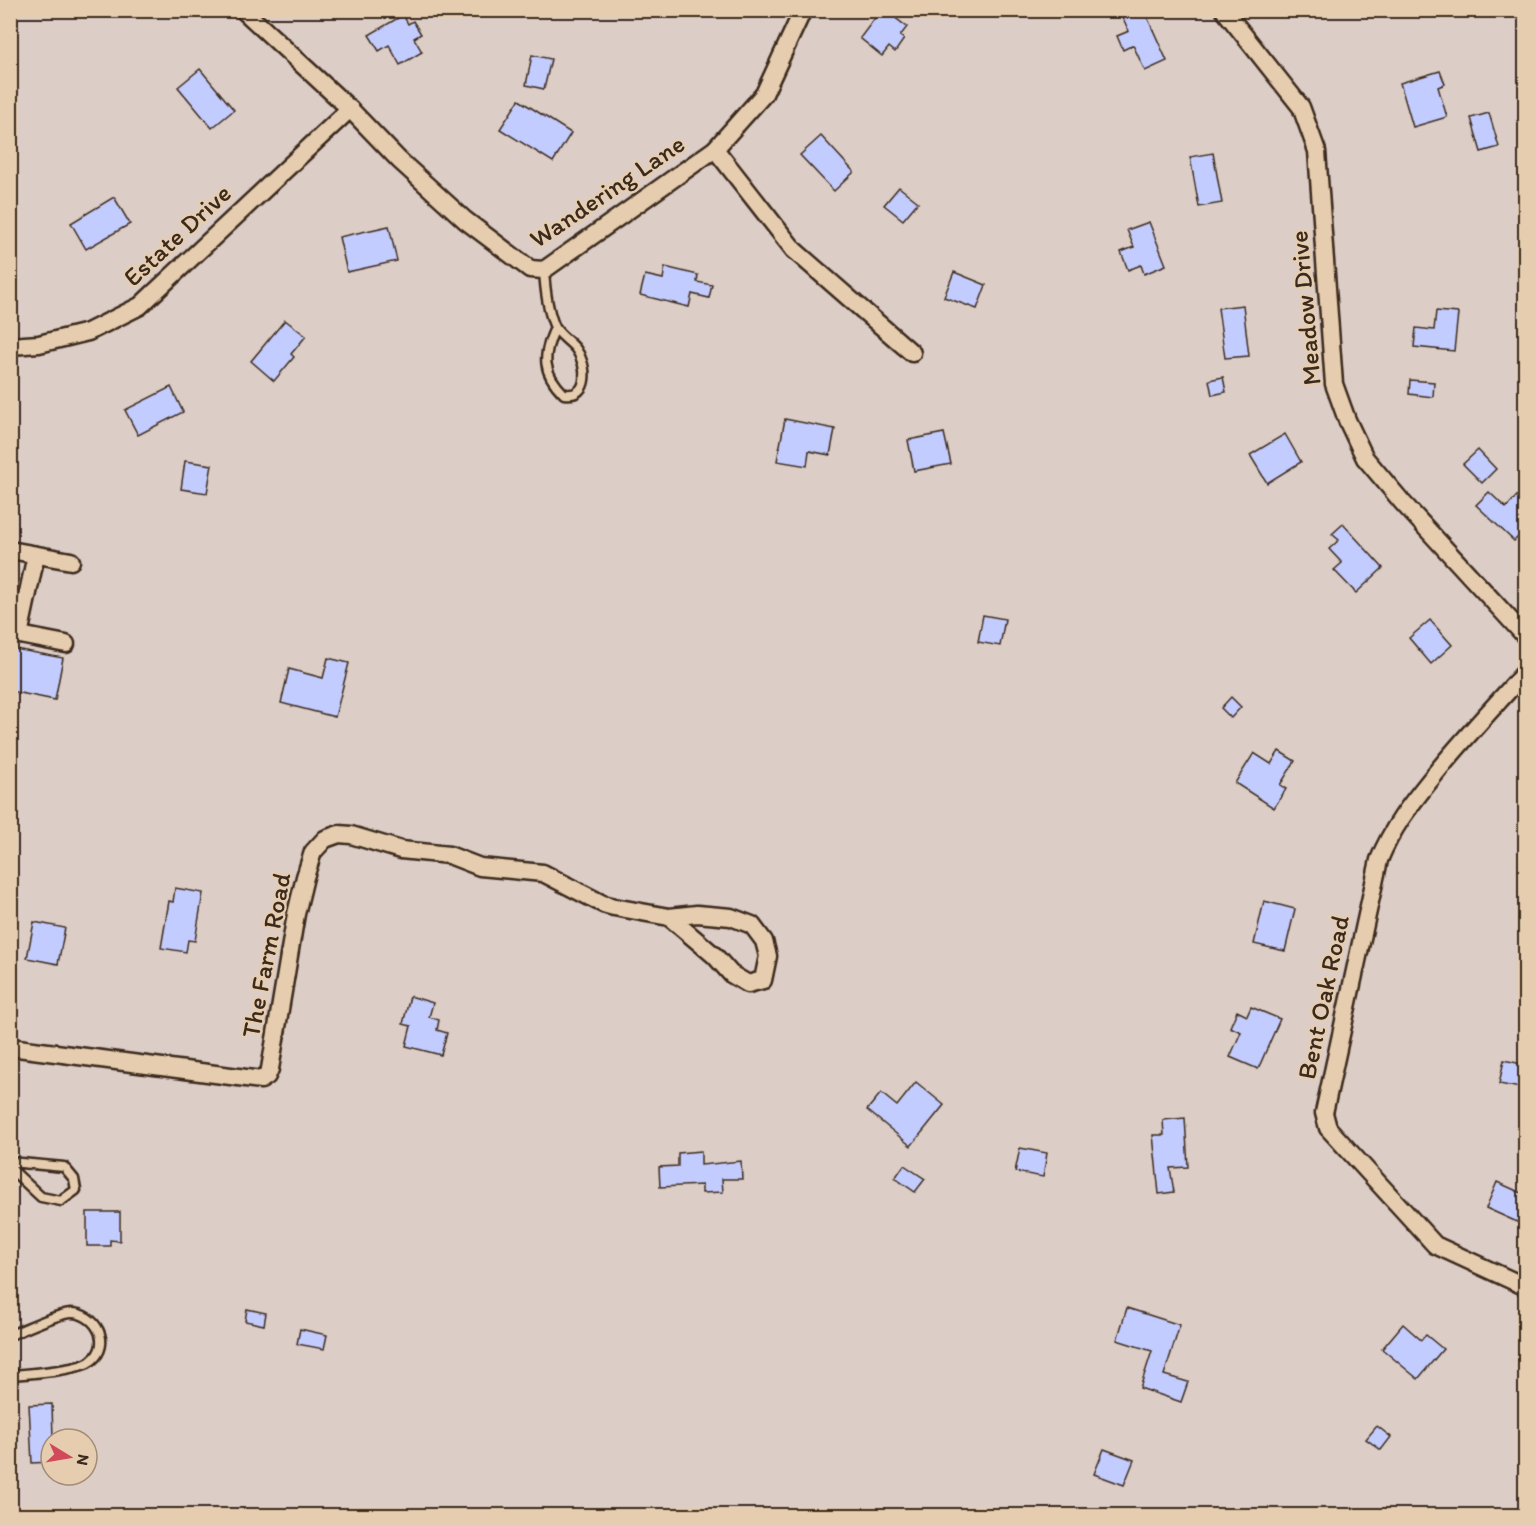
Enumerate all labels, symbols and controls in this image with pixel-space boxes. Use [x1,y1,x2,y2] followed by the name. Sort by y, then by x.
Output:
[523,127,691,255] street label: Wandering Lane
[116,177,238,293] street label: Estate Drive
[1282,229,1328,387] street label: Meadow Drive
[234,869,298,1040] street label: The Farm Road
[1290,911,1356,1082] street label: Bent Oak Road
[39,1427,99,1487] north arrow
[73,1453,94,1467] text: N

